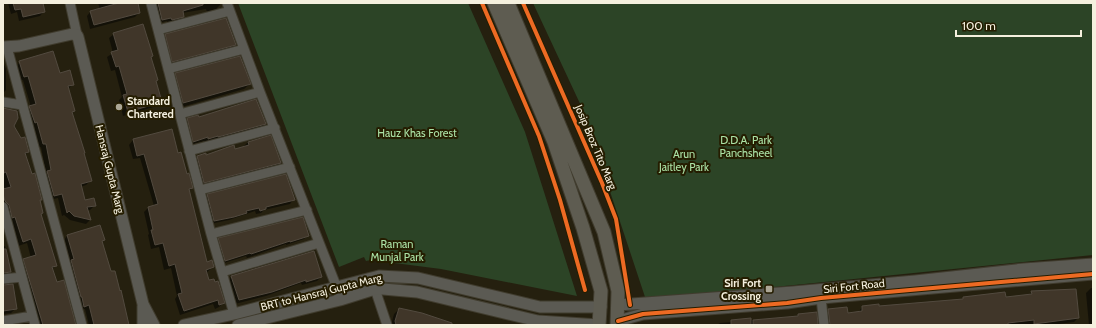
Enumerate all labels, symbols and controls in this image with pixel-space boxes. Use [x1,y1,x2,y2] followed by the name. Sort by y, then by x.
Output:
[956,12,1081,38] scale bar
[962,18,996,33] text: 100 m
[127,94,174,121] place label: Standard Chartered
[571,101,620,192] street label: Josip Broz Tito Marg
[114,102,124,112] marker: Standard Chartered
[92,123,128,215] street label: Hansraj Gupta Marg
[377,126,457,140] park label: Hauz Khas Forest
[720,133,773,160] park label: D.D.A. Park Panchsheel
[658,147,709,174] park label: Arun Jaitley Park
[370,237,424,264] park label: Raman Munjal Park
[259,270,384,314] street label: BRT to Hansraj Gupta Marg
[721,276,761,303] place label: Siri Fort Crossing
[823,276,885,296] street label: Siri Fort Road
[764,284,774,294] marker: Siri Fort Crossing

